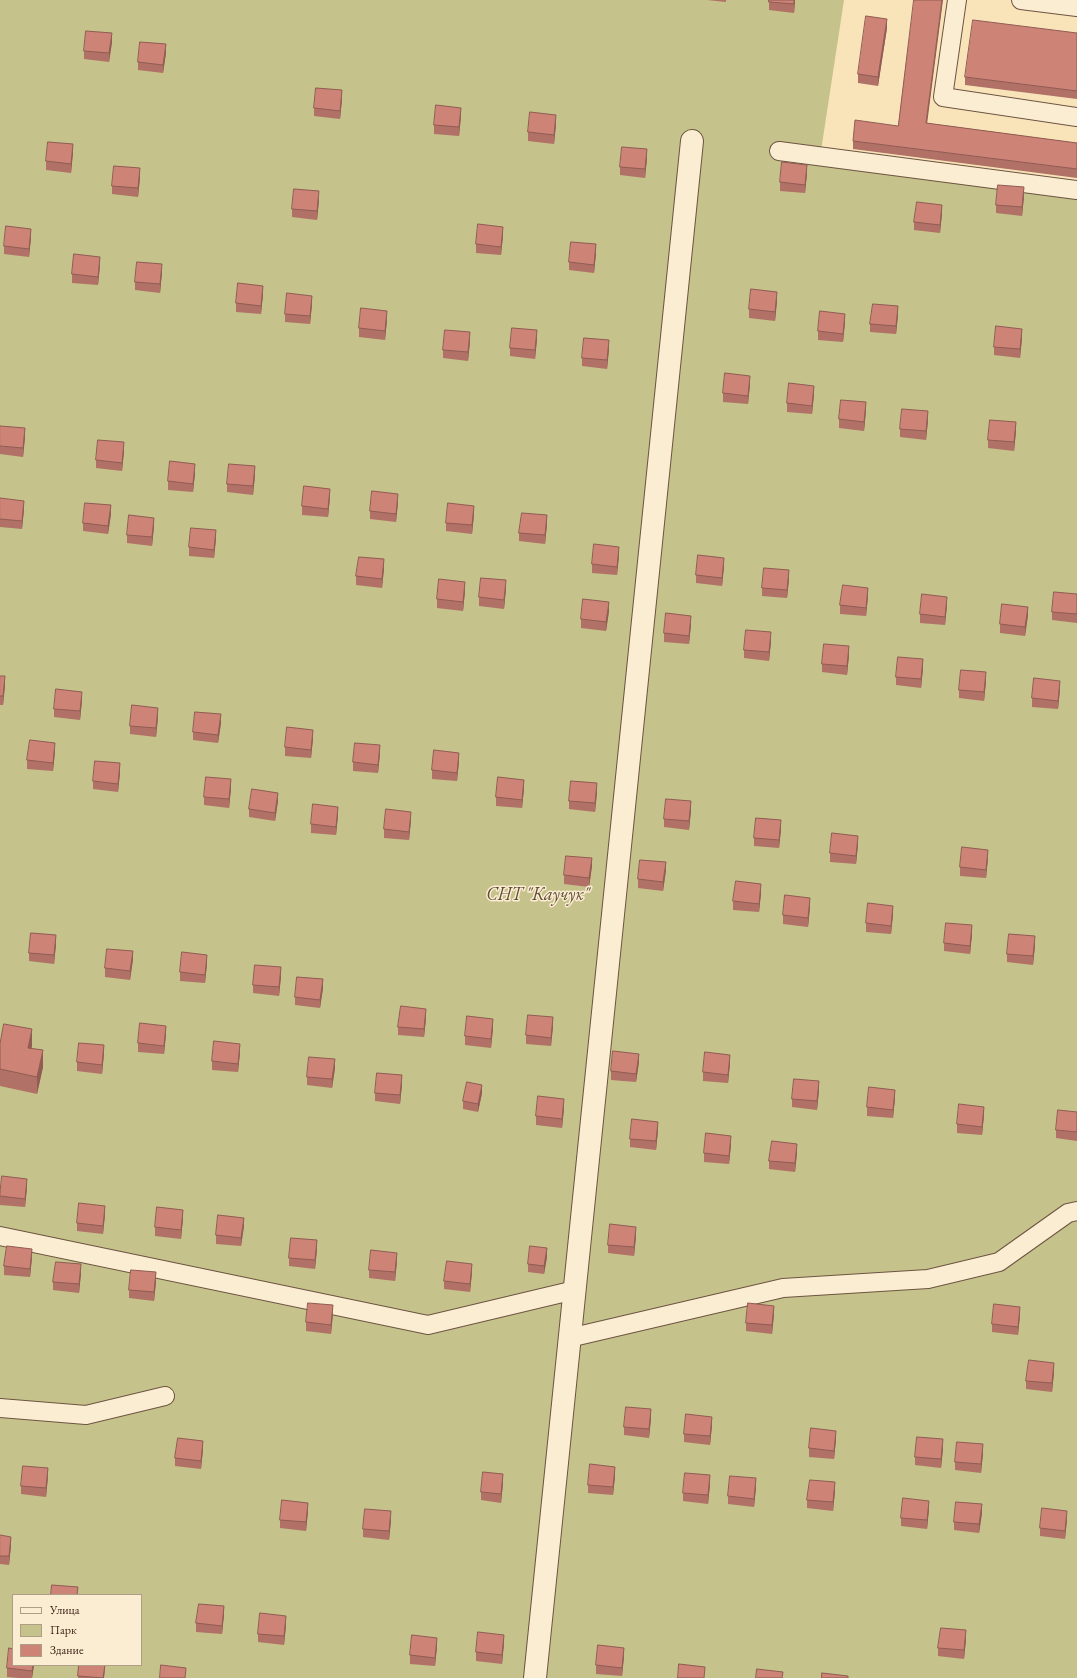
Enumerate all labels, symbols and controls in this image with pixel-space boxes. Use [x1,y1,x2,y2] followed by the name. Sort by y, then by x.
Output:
[486,884,590,906] park label: СНТ "Каучук"
[12,1594,142,1666] legend
[50,1602,80,1618] text: Улица
[50,1622,77,1638] text: Парк
[50,1642,84,1658] text: Здание

